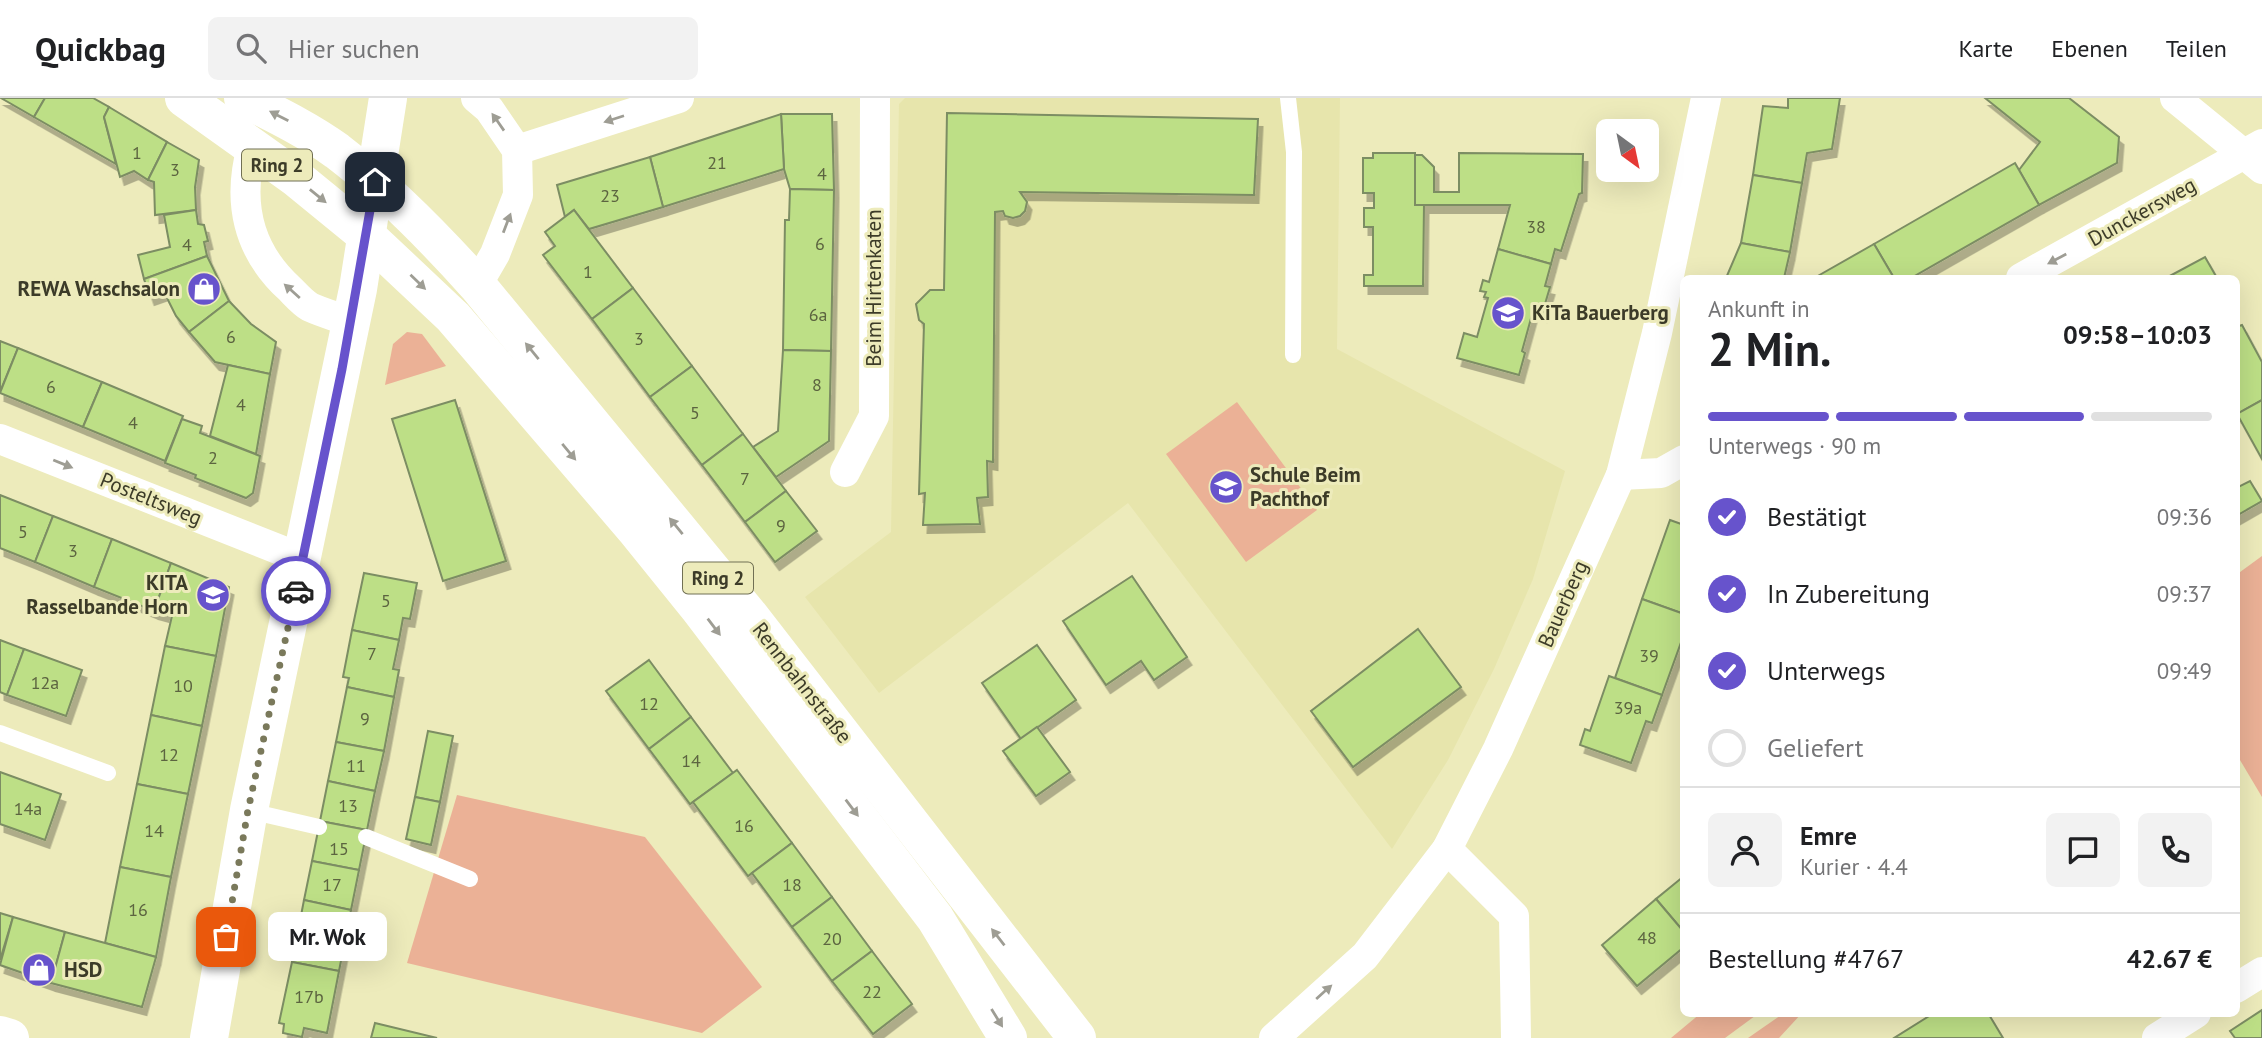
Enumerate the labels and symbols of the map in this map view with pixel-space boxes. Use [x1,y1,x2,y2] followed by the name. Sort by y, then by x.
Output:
[269,110,289,122] one-way arrow
[491,113,505,131] one-way arrow
[603,114,624,124] one-way arrow
[1596,119,1659,182] north arrow
[132,141,142,164] house number: 1
[242,150,312,180] road number: Ring 2
[707,151,727,174] house number: 21
[345,152,405,212] pin
[170,158,180,181] house number: 3
[817,162,827,185] house number: 4
[2083,171,2201,252] street label: Dunckersweg
[600,184,620,207] house number: 23
[309,189,327,204] one-way arrow
[860,209,887,367] street label: Beim Hirtenkaten
[502,213,513,234] one-way arrow
[1526,215,1546,238] house number: 38
[815,232,825,255] house number: 6
[182,233,192,256] house number: 4
[2047,253,2067,265] one-way arrow
[583,260,593,283] house number: 1
[185,270,223,308] shop icon: REWA Waschsalon
[409,273,426,289] one-way arrow
[18,275,180,302] place label: REWA Waschsalon
[283,283,301,299] one-way arrow
[1489,294,1527,332] school or university icon: KiTa Bauerberg
[1532,299,1669,326] place label: KiTa Bauerberg
[809,303,827,326] house number: 6a
[226,325,236,348] house number: 6
[634,327,644,350] house number: 3
[525,342,540,359] one-way arrow
[812,373,822,396] house number: 8
[46,375,56,398] house number: 6
[236,393,246,416] house number: 4
[690,401,700,424] house number: 5
[128,411,138,434] house number: 4
[561,443,577,461] one-way arrow
[208,446,218,469] house number: 2
[53,458,74,469] one-way arrow
[1250,461,1361,512] place label: Schule Beim Pachthof
[96,466,206,531] street label: Posteltsweg
[740,467,750,490] house number: 7
[1207,468,1245,506] school or university icon: Schule Beim Pachthof
[776,514,786,537] house number: 9
[669,518,684,535] one-way arrow
[18,520,28,543] house number: 5
[68,539,78,562] house number: 3
[261,556,331,626] courier
[1531,556,1594,651] street label: Bauerberg
[683,562,753,593] road number: Ring 2
[26,569,188,620] place label: KITA Rasselbande Horn
[194,576,232,614] school or university icon: KITA Rasselbande Horn
[381,589,391,612] house number: 5
[747,617,858,749] street label: Rennbahnstraße
[706,618,721,636] one-way arrow
[367,642,377,665] house number: 7
[1639,644,1659,667] house number: 39
[31,671,59,694] house number: 12a
[173,674,193,697] house number: 10
[639,692,659,715] house number: 12
[1614,696,1642,719] house number: 39a
[360,707,370,730] house number: 9
[159,743,179,766] house number: 12
[681,749,701,772] house number: 14
[346,754,366,777] house number: 11
[338,794,358,817] house number: 13
[14,797,42,820] house number: 14a
[844,799,859,817] one-way arrow
[734,814,754,837] house number: 16
[144,819,164,842] house number: 14
[329,837,349,860] house number: 15
[322,873,342,896] house number: 17
[782,873,802,896] house number: 18
[128,898,148,921] house number: 16
[196,907,256,967] pin
[268,912,387,962] callout: Mr. Wok
[1637,926,1657,949] house number: 48
[822,927,842,950] house number: 20
[991,928,1006,946] one-way arrow
[20,951,58,989] shop icon: HSD
[64,956,102,983] place label: HSD
[862,980,882,1003] house number: 22
[294,985,324,1008] house number: 17b
[1316,985,1333,1001] one-way arrow
[991,1008,1004,1028] one-way arrow

